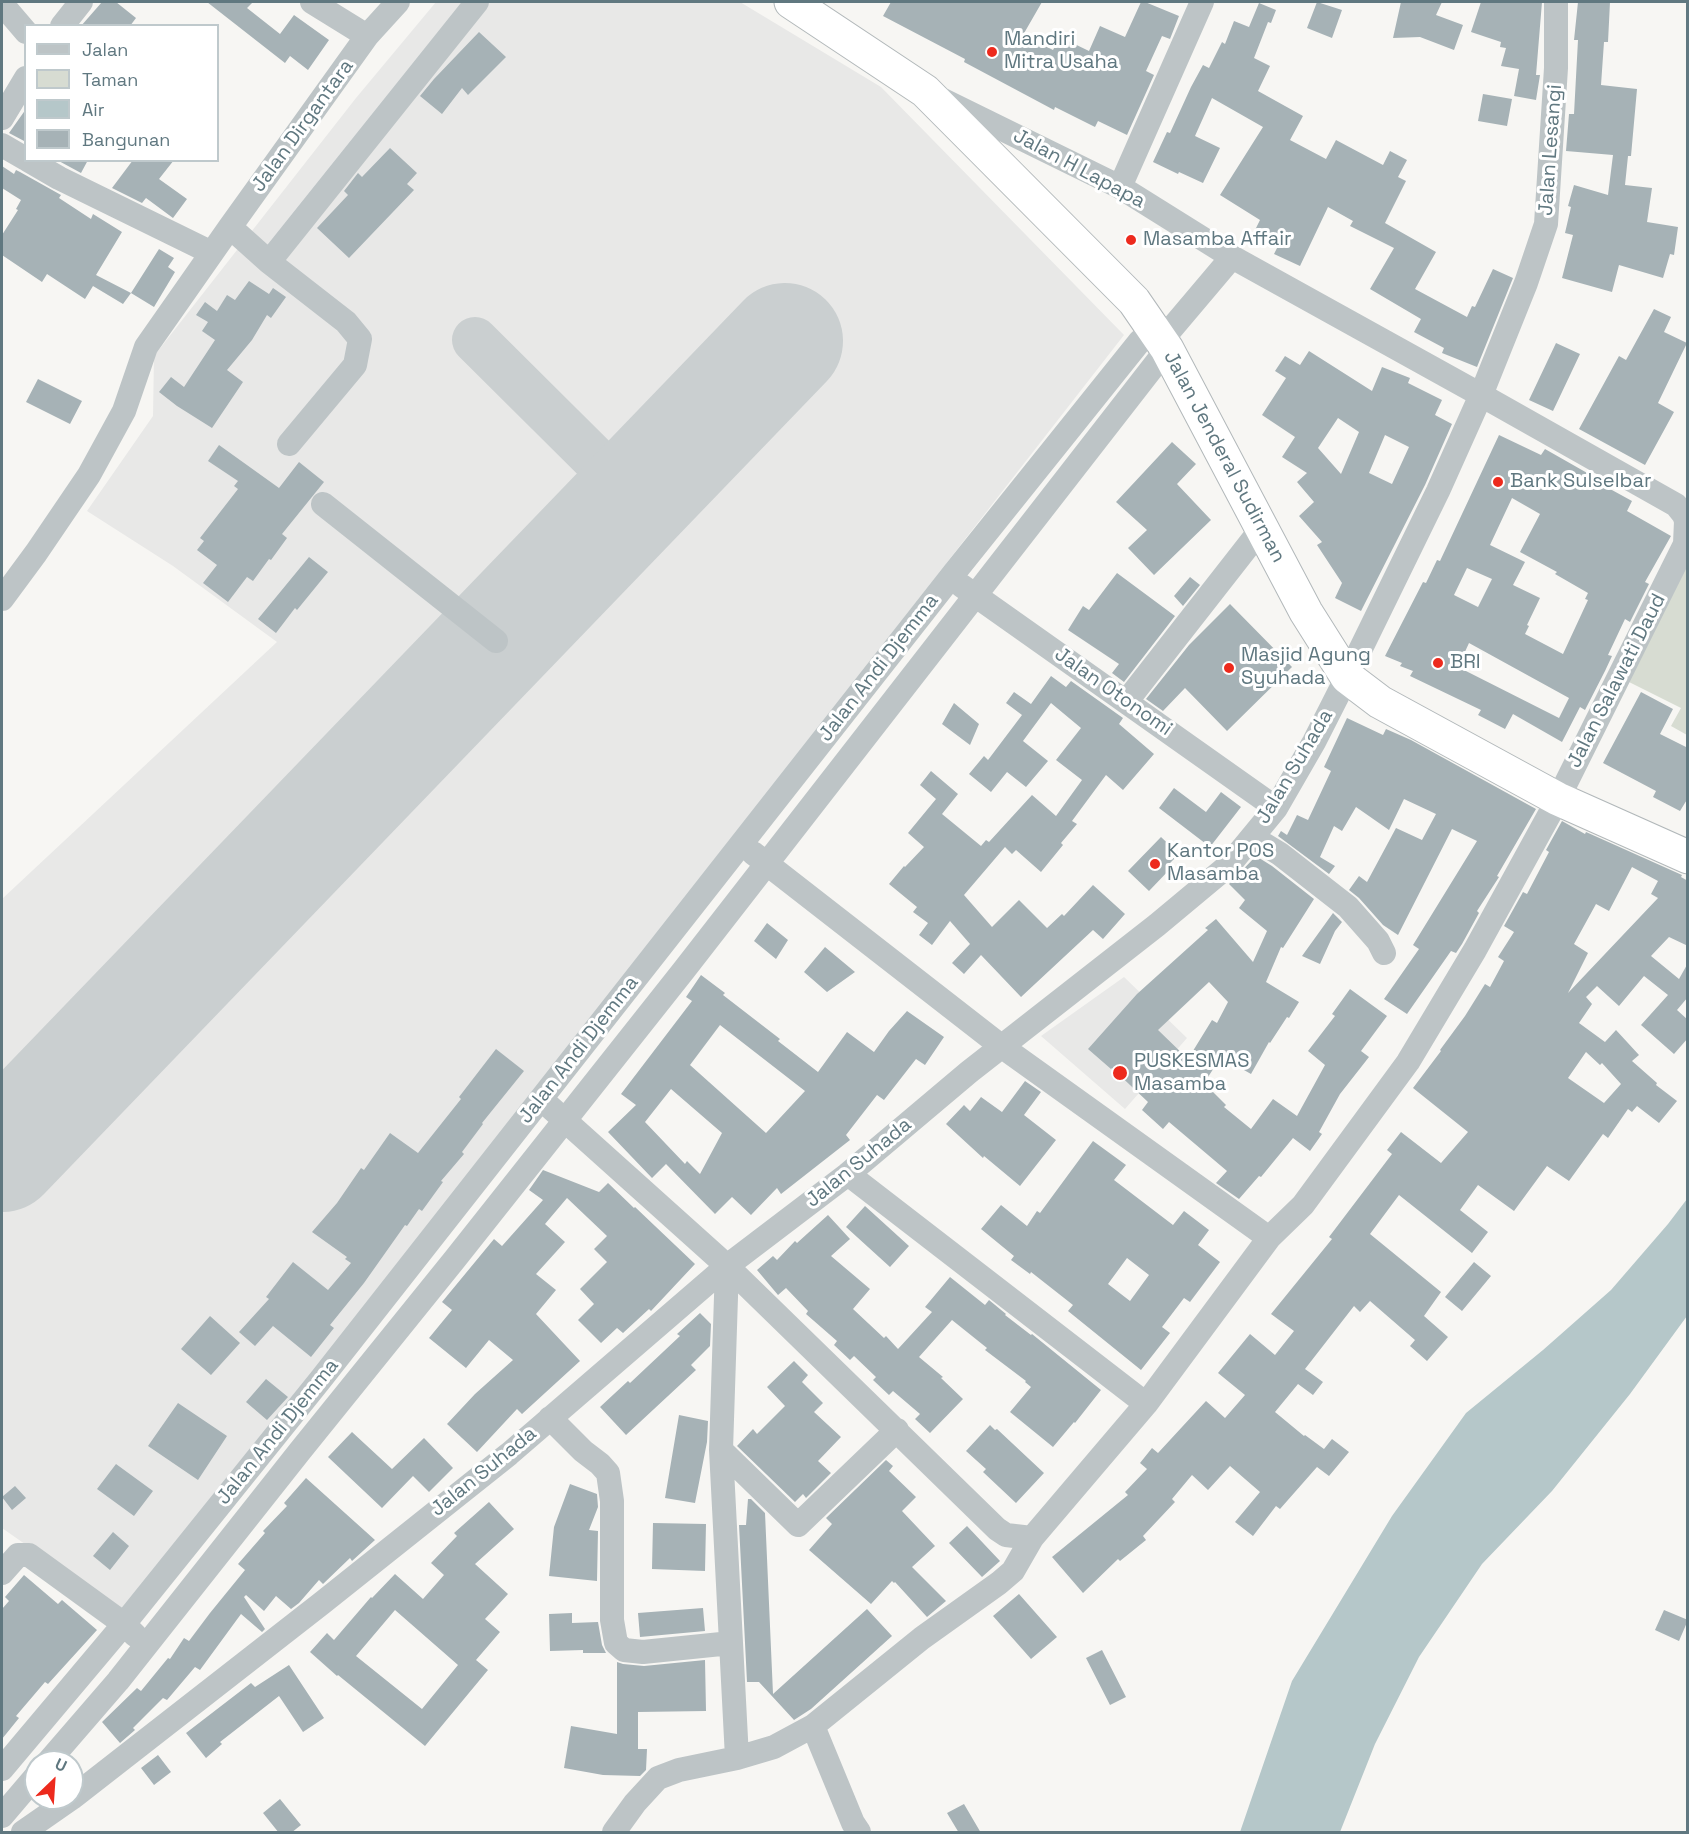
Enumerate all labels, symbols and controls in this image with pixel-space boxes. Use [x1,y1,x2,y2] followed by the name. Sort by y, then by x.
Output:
[24,24,219,162] legend
[1004,28,1118,75] place label: Mandiri Mitra Usaha
[82,38,128,61] text: Jalan
[985,45,999,59] marker: Mandiri Mitra Usaha
[247,55,359,197] street label: Jalan Dirgantara
[82,68,138,91] text: Taman
[1534,84,1568,216] street label: Jalan Lesangi
[82,98,105,121] text: Air
[1009,124,1149,214] street label: Jalan H Lapapa
[82,128,170,151] text: Bangunan
[1143,228,1292,252] place label: Masamba Affair
[1124,233,1138,247] marker: Masamba Affair
[1158,347,1290,567] street label: Jalan Jenderal Sudirman
[1510,470,1651,494] place label: Bank Sulselbar
[1491,475,1505,489] marker: Bank Sulselbar
[814,590,944,746] street label: Jalan Andi Djemma
[1563,590,1671,772] street label: Jalan Salawati Daud
[1050,643,1176,741] street label: Jalan Otonomi
[1241,644,1371,691] place label: Masjid Agung Syuhada
[1450,651,1481,675] place label: BRI
[1431,656,1445,670] marker: BRI
[1222,661,1236,675] marker: Masjid Agung Syuhada
[1251,706,1339,828] street label: Jalan Suhada
[1167,840,1274,887] place label: Kantor POS Masamba
[1148,857,1162,871] marker: Kantor POS Masamba
[514,972,644,1128] street label: Jalan Andi Djemma
[1134,1050,1249,1097] place label: PUSKESMAS Masamba
[1111,1064,1129,1082] marker: PUSKESMAS Masamba
[801,1113,917,1213] street label: Jalan Suhada
[212,1354,344,1510] street label: Jalan Andi Djemma
[426,1422,542,1522] street label: Jalan Suhada
[24,1750,84,1810] north arrow
[52,1753,70,1777] text: U

